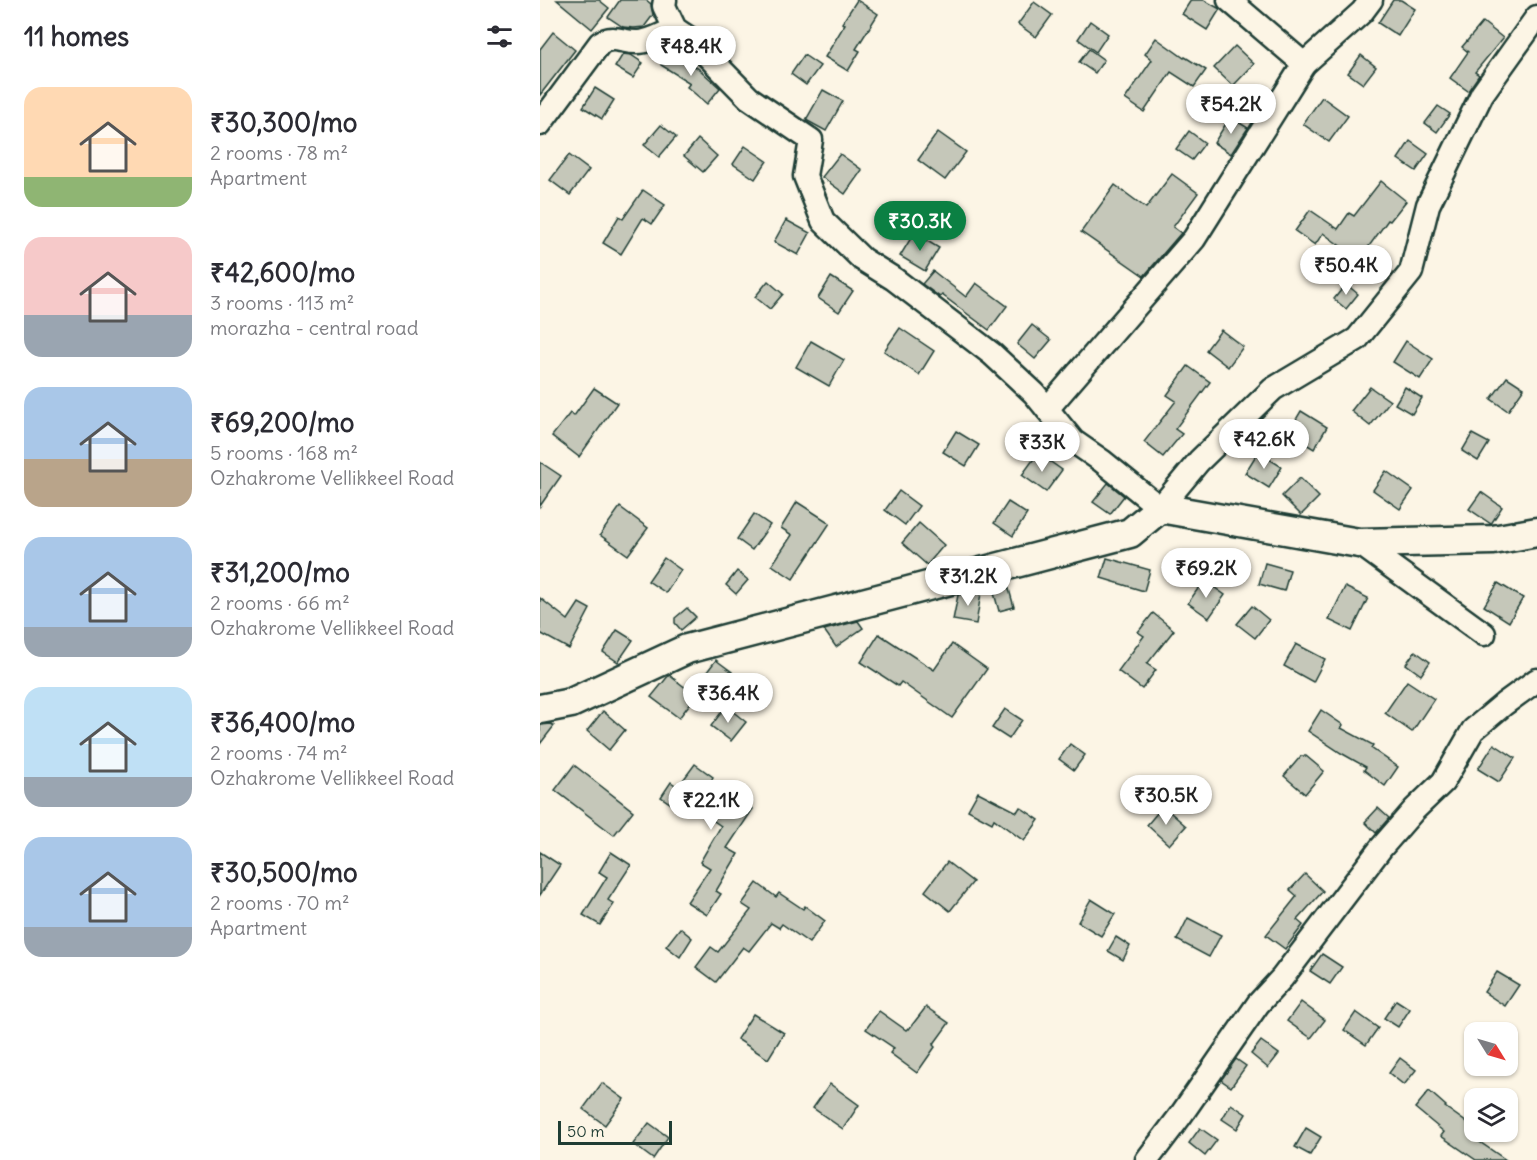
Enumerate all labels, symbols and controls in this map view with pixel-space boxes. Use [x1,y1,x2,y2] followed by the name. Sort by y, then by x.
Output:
[24,20,129,53] text: 11 homes
[483,20,516,53] icon: filters
[642,26,740,77] pin: ₹48.4K
[660,33,722,58] text: ₹48.4K
[1182,84,1280,135] pin: ₹54.2K
[1200,91,1262,116] text: ₹54.2K
[210,106,357,139] text: ₹30,300/mo
[72,111,144,183] icon: home
[210,140,348,165] text: 2 rooms · 78 m²
[210,165,307,190] text: Apartment
[871,201,969,252] pin: ₹30.3K
[888,208,952,233] text: ₹30.3K
[1297,245,1395,296] pin: ₹50.4K
[1314,252,1378,277] text: ₹50.4K
[210,256,355,289] text: ₹42,600/mo
[72,261,144,333] icon: home
[210,290,354,315] text: 3 rooms · 113 m²
[210,315,418,340] text: morazha - central road
[210,406,354,439] text: ₹69,200/mo
[72,411,144,483] icon: home
[1215,419,1313,470] pin: ₹42.6K
[1006,422,1078,473] pin: ₹33K
[1233,426,1295,451] text: ₹42.6K
[1019,429,1065,454] text: ₹33K
[210,440,358,465] text: 5 rooms · 168 m²
[210,465,454,490] text: Ozhakrome Vellikkeel Road
[1157,548,1255,599] pin: ₹69.2K
[1175,555,1237,580] text: ₹69.2K
[210,556,350,589] text: ₹31,200/mo
[919,556,1017,607] pin: ₹31.2K
[72,561,144,633] icon: home
[939,563,997,588] text: ₹31.2K
[210,590,350,615] text: 2 rooms · 66 m²
[210,615,454,640] text: Ozhakrome Vellikkeel Road
[679,673,777,724] pin: ₹36.4K
[697,680,759,705] text: ₹36.4K
[210,706,355,739] text: ₹36,400/mo
[72,711,144,783] icon: home
[210,740,347,765] text: 2 rooms · 74 m²
[210,765,454,790] text: Ozhakrome Vellikkeel Road
[1117,775,1215,826] pin: ₹30.5K
[662,780,760,831] pin: ₹22.1K
[1134,782,1198,807] text: ₹30.5K
[683,787,740,812] text: ₹22.1K
[210,856,358,889] text: ₹30,500/mo
[72,861,144,933] icon: home
[210,890,350,915] text: 2 rooms · 70 m²
[210,915,307,940] text: Apartment
[1464,1022,1518,1076] north arrow
[1464,1022,1518,1142] map controls
[1464,1088,1518,1142] button: layers
[558,1118,672,1146] scale bar
[567,1121,605,1141] text: 50 m

